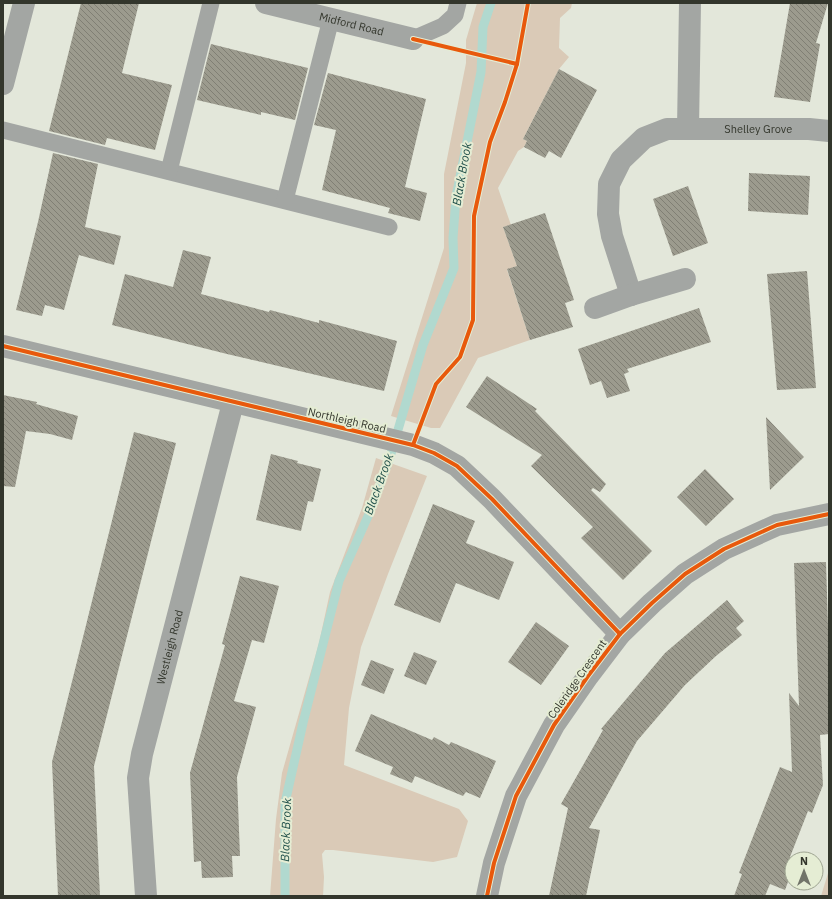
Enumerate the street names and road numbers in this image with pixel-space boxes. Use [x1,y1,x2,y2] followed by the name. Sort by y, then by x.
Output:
[318,9,385,39] street label: Midford Road
[724,122,792,136] street label: Shelley Grove
[307,404,387,436] street label: Northleigh Road
[153,608,186,686] street label: Westleigh Road
[544,637,610,721] street label: Coleridge Crescent

